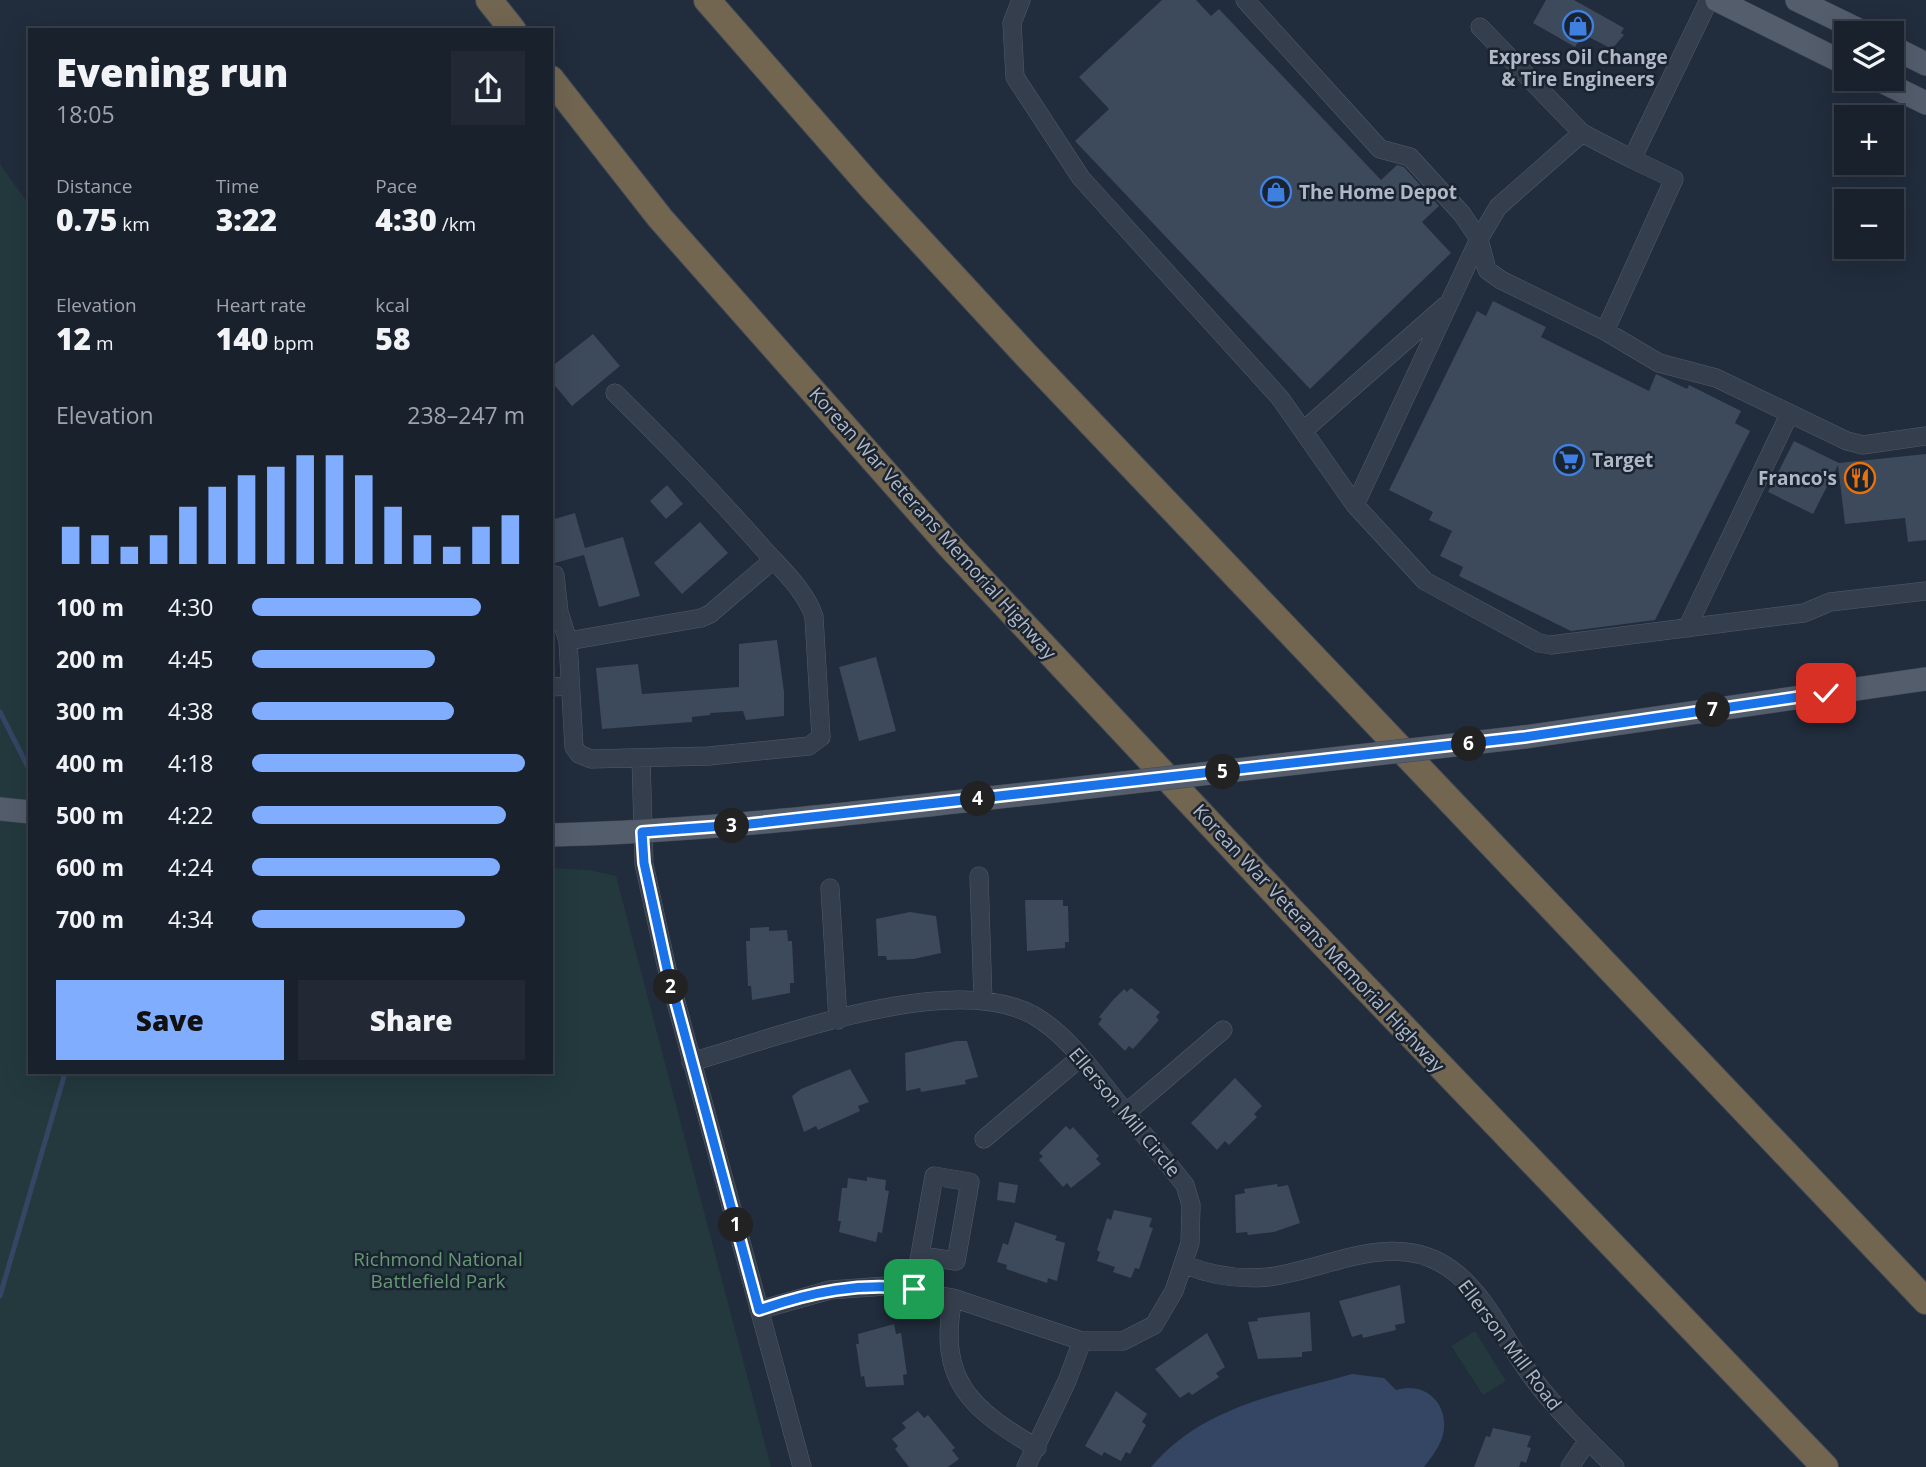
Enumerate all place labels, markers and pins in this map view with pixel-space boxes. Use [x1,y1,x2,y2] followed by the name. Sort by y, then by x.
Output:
[1561,9,1595,43] shop icon: Express Oil Change & Tire Engineers
[1488,44,1668,92] place label: Express Oil Change & Tire Engineers
[1259,175,1293,209] shop icon: The Home Depot
[1299,179,1457,205] place label: The Home Depot
[1552,443,1586,477] supermarket icon: Target
[1592,447,1653,473] place label: Target
[1843,461,1877,495] restaurant icon: Franco's
[1758,465,1837,491] place label: Franco's
[1796,663,1856,723] pin
[1696,692,1730,728] pin: 7
[1452,726,1486,762] pin: 6
[1206,754,1240,790] pin: 5
[960,782,996,816] pin: 4
[714,808,750,844] pin: 3
[654,970,688,1004] pin: 2
[718,1208,754,1242] pin: 1
[884,1259,944,1319] pin

